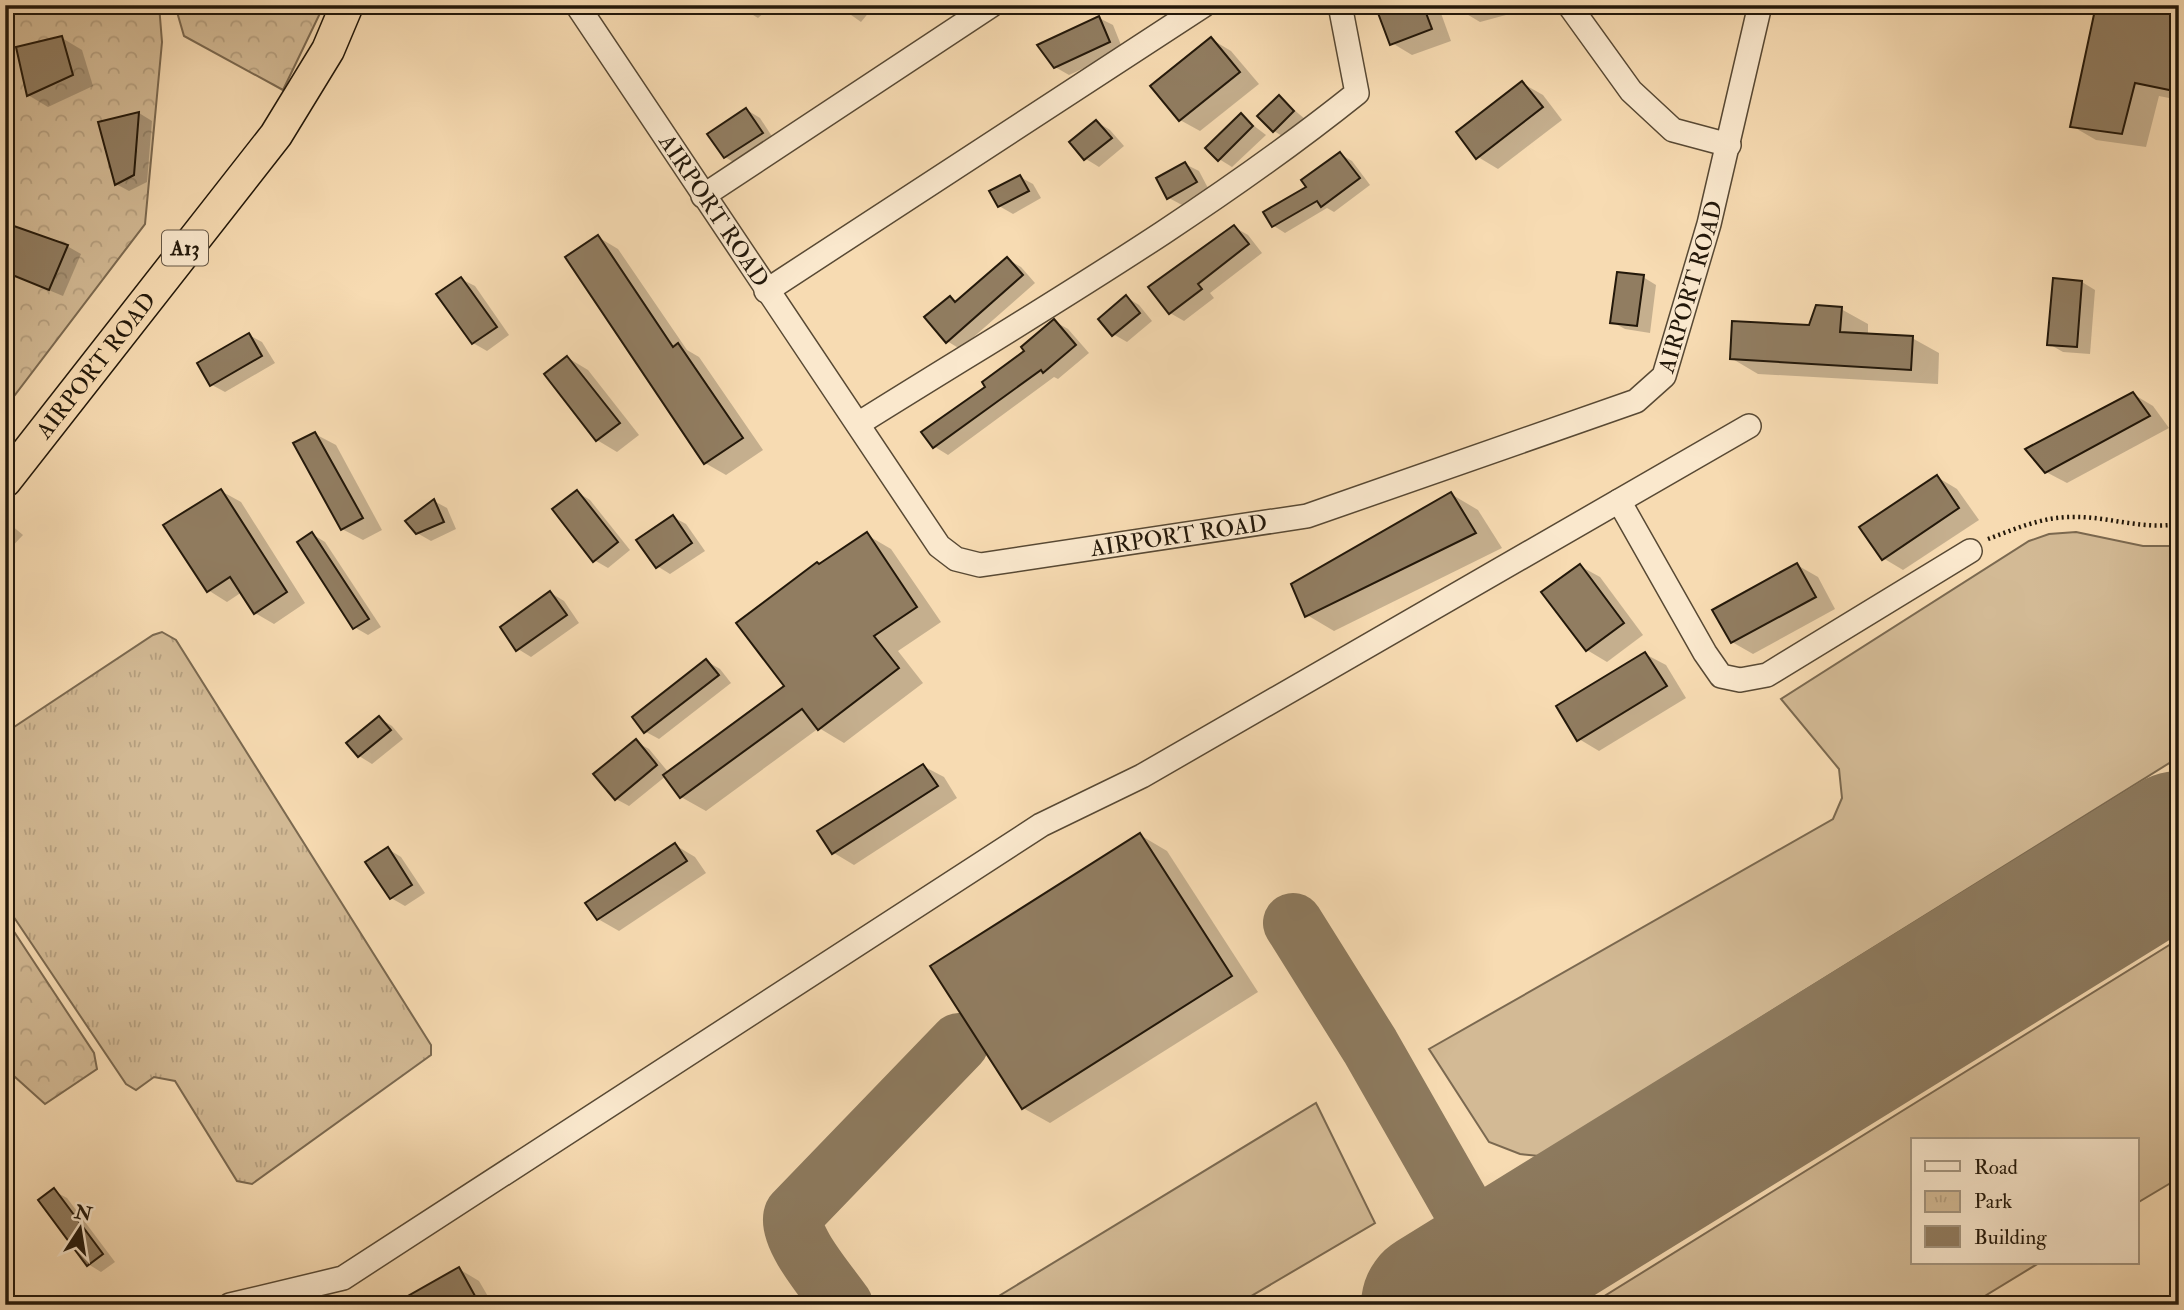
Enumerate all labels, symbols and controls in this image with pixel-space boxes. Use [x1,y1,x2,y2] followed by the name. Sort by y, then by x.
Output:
[652,128,776,293] street label: AIRPORT ROAD
[1651,198,1729,377] street label: AIRPORT ROAD
[162,230,208,266] road number: A13
[29,287,162,445] street label: AIRPORT ROAD
[1088,508,1269,563] street label: AIRPORT ROAD
[1911,1138,2138,1264] legend
[1974,1154,2019,1181] text: Road
[1974,1188,2012,1215] text: Park
[46,1194,116,1264] north arrow
[72,1200,95,1227] text: N
[1974,1224,2047,1251] text: Building

